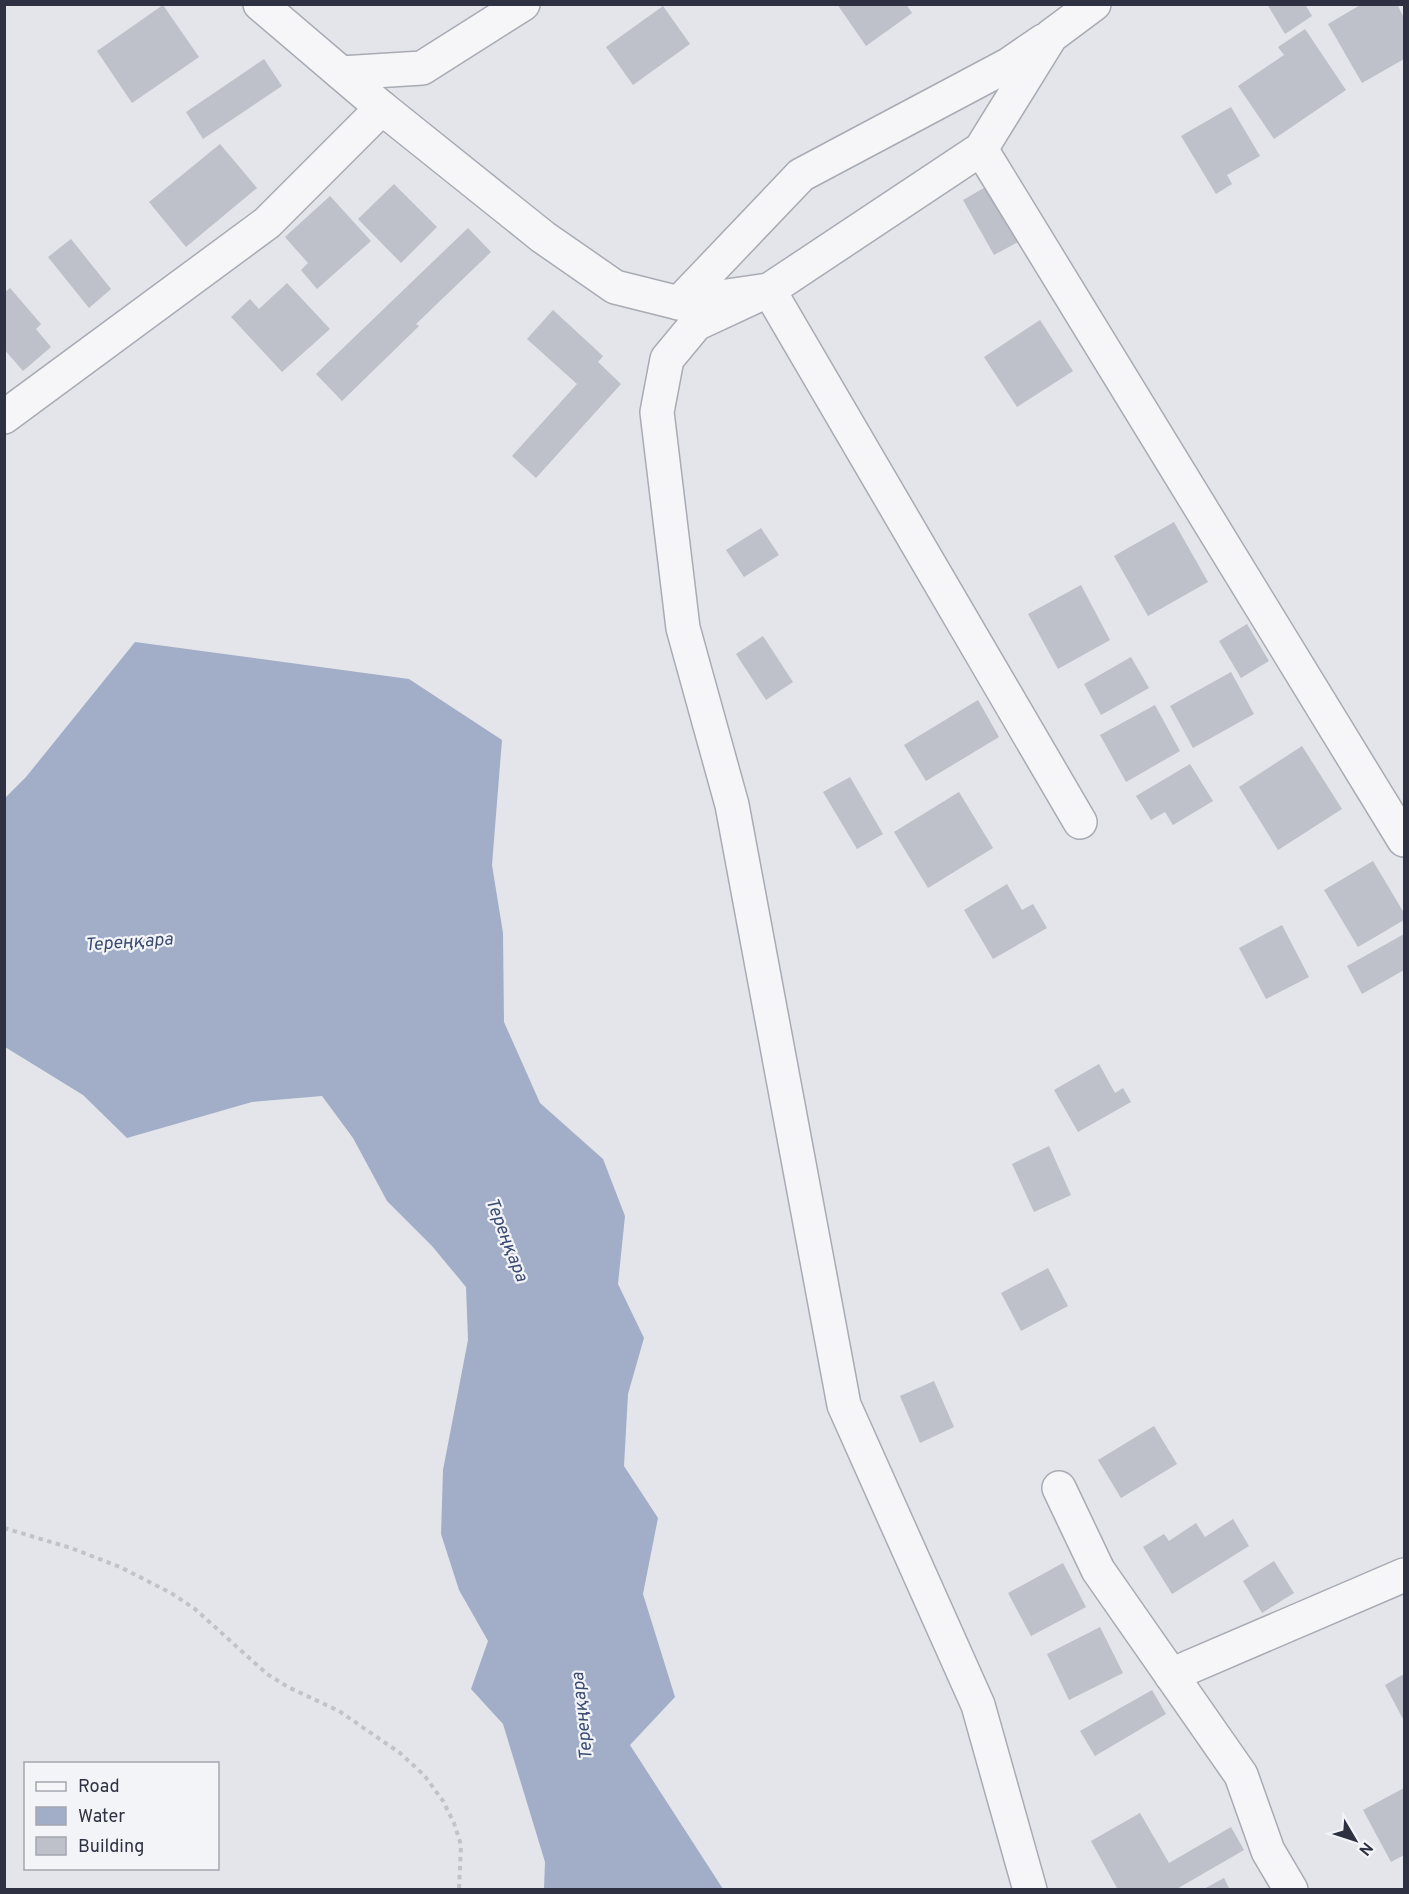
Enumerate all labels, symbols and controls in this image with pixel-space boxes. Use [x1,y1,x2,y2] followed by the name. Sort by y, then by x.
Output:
[84,928,174,958] water label: Тереңқара
[479,1195,533,1286] water label: Тереңқара
[567,1670,599,1761] water label: Тереңқара
[24,1762,219,1870] legend
[78,1776,120,1799] text: Road
[78,1806,125,1829] text: Water
[1325,1810,1385,1870] north arrow
[78,1836,144,1859] text: Building
[1354,1837,1376,1859] text: N

